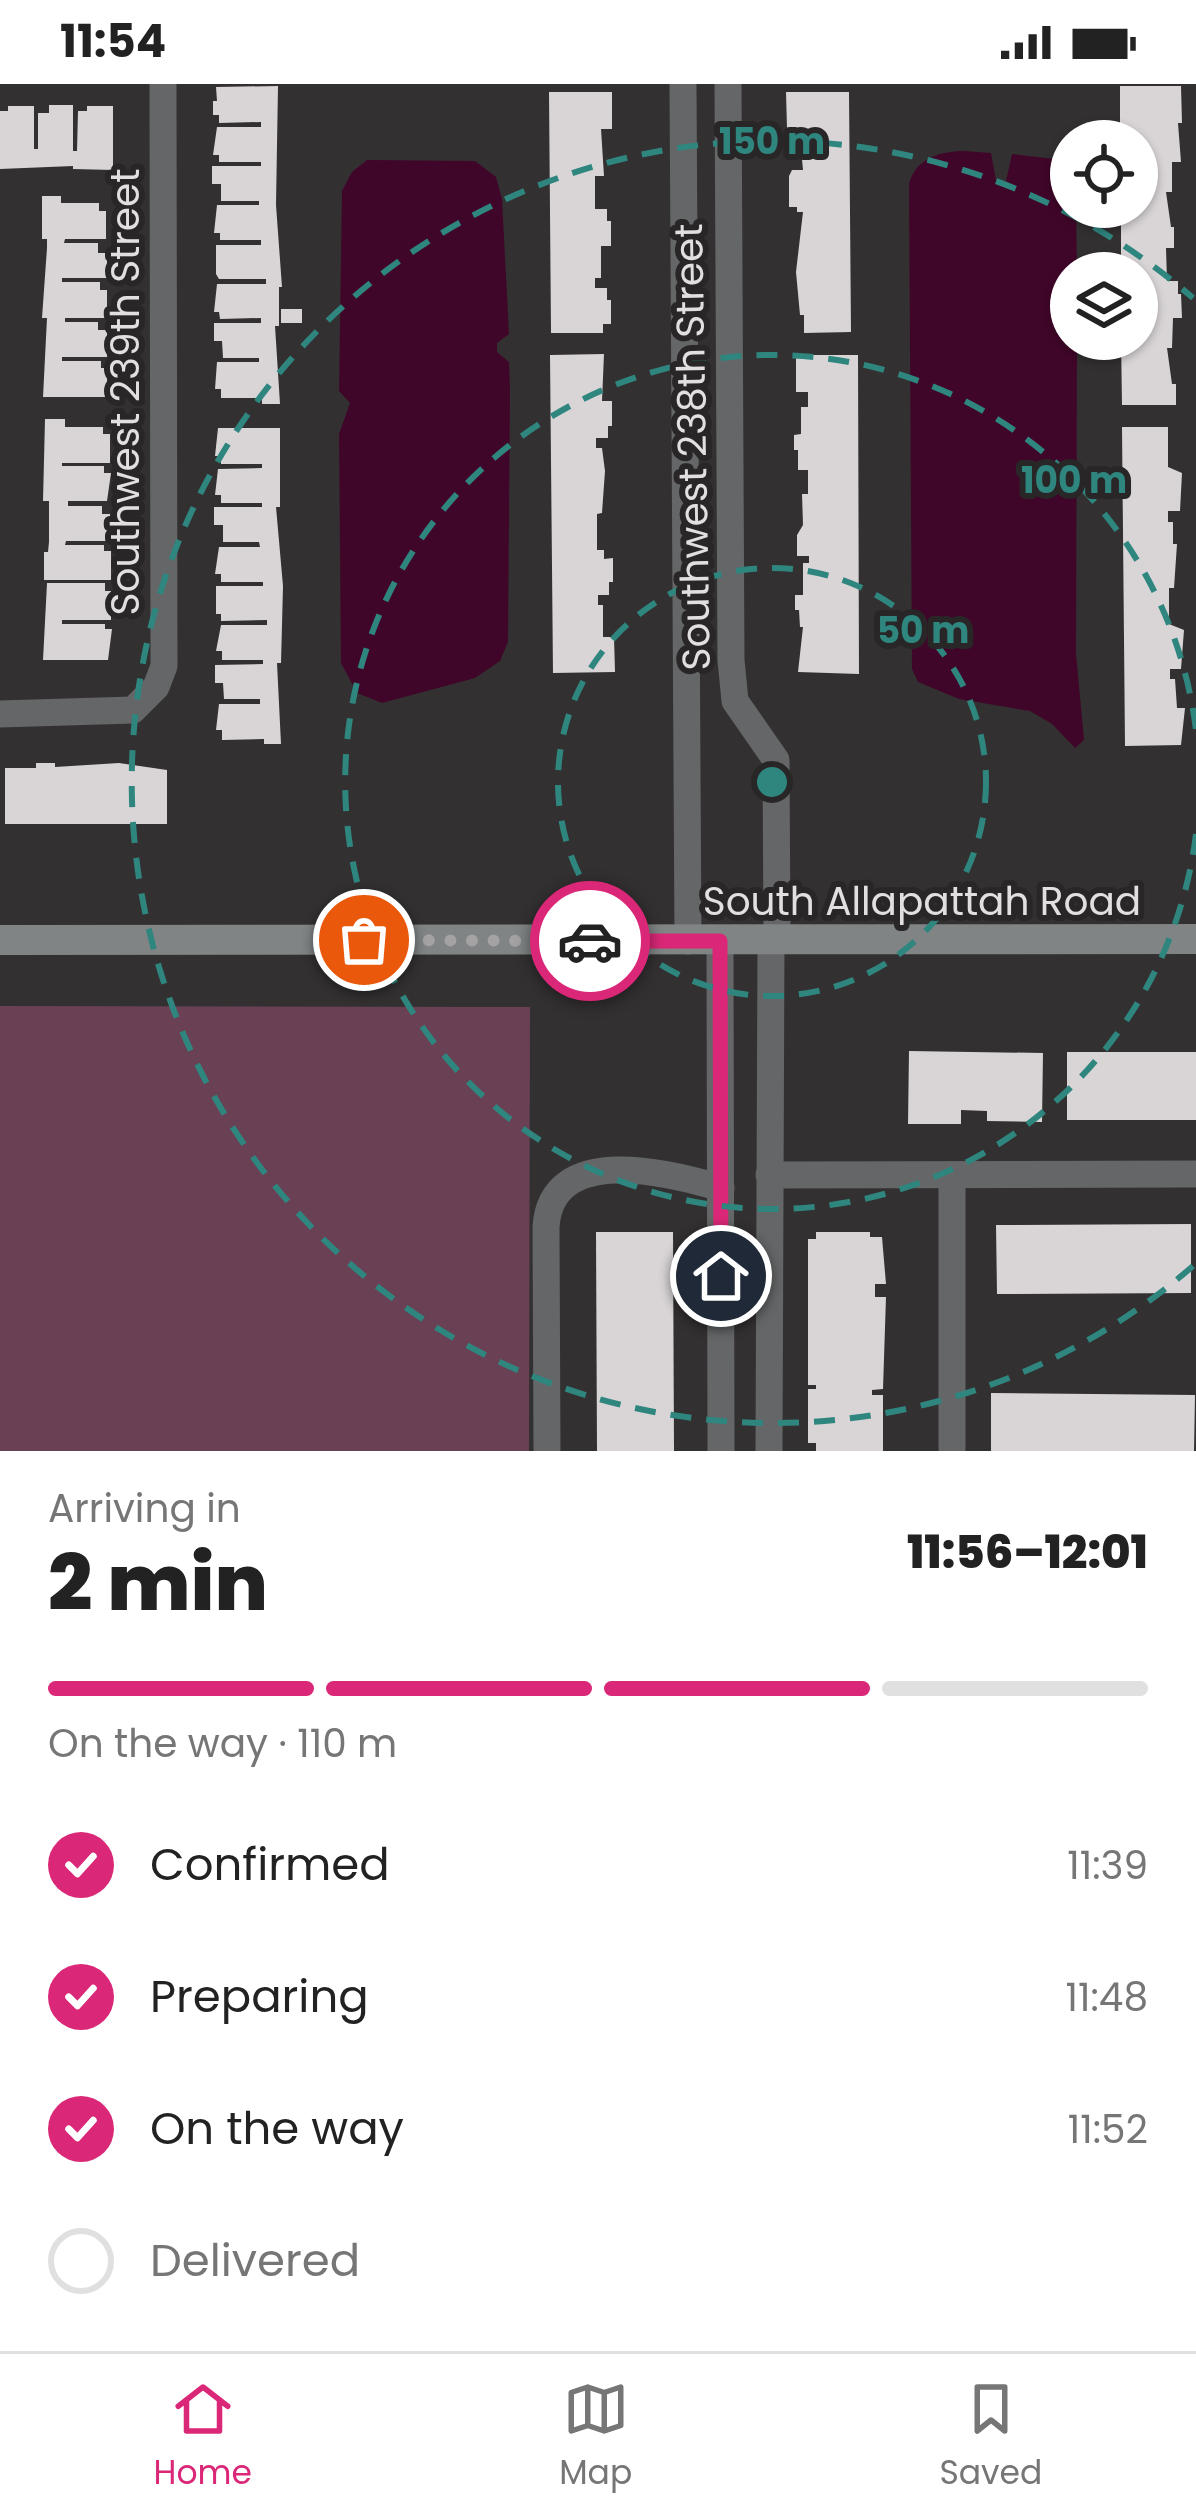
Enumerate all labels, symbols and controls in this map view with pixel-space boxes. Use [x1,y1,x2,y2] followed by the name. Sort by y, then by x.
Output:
[60,10,166,73] text: 11:54
[719,116,825,167] text: 150 m
[1050,120,1158,360] map controls
[1050,120,1158,228] button: locate
[98,169,153,615] street label: Southwest 239th Street
[661,223,724,671] street label: Southwest 238th Street
[1050,252,1158,360] button: layers
[1021,455,1127,506] text: 100 m
[877,605,969,656] text: 50 m
[751,761,793,803] centre of rings
[703,874,1141,929] street label: South Allapattah Road
[530,881,650,1001] courier
[313,889,415,991] pin
[331,907,397,973] icon: bag
[557,908,623,974] icon: car
[670,1225,772,1327] pin
[688,1243,754,1309] icon: home
[48,1481,241,1536] text: Arriving in
[907,1521,1148,1584] text: 11:56–12:01
[48,1528,268,1637] text: 2 min
[48,1716,397,1771] text: On the way · 110 m
[48,1832,114,1898] icon: check
[150,1833,390,1896] text: Confirmed
[1067,1838,1148,1893] text: 11:39
[48,1964,114,2030] icon: check
[150,1965,369,2028] text: Preparing
[1066,1970,1148,2025] text: 11:48
[48,2096,114,2162] icon: check
[150,2097,404,2160] text: On the way
[1068,2102,1148,2157] text: 11:52
[150,2229,360,2292] text: Delivered
[154,2376,252,2498] tab: Home
[559,2376,632,2498] tab: Map
[939,2376,1042,2498] tab: Saved

